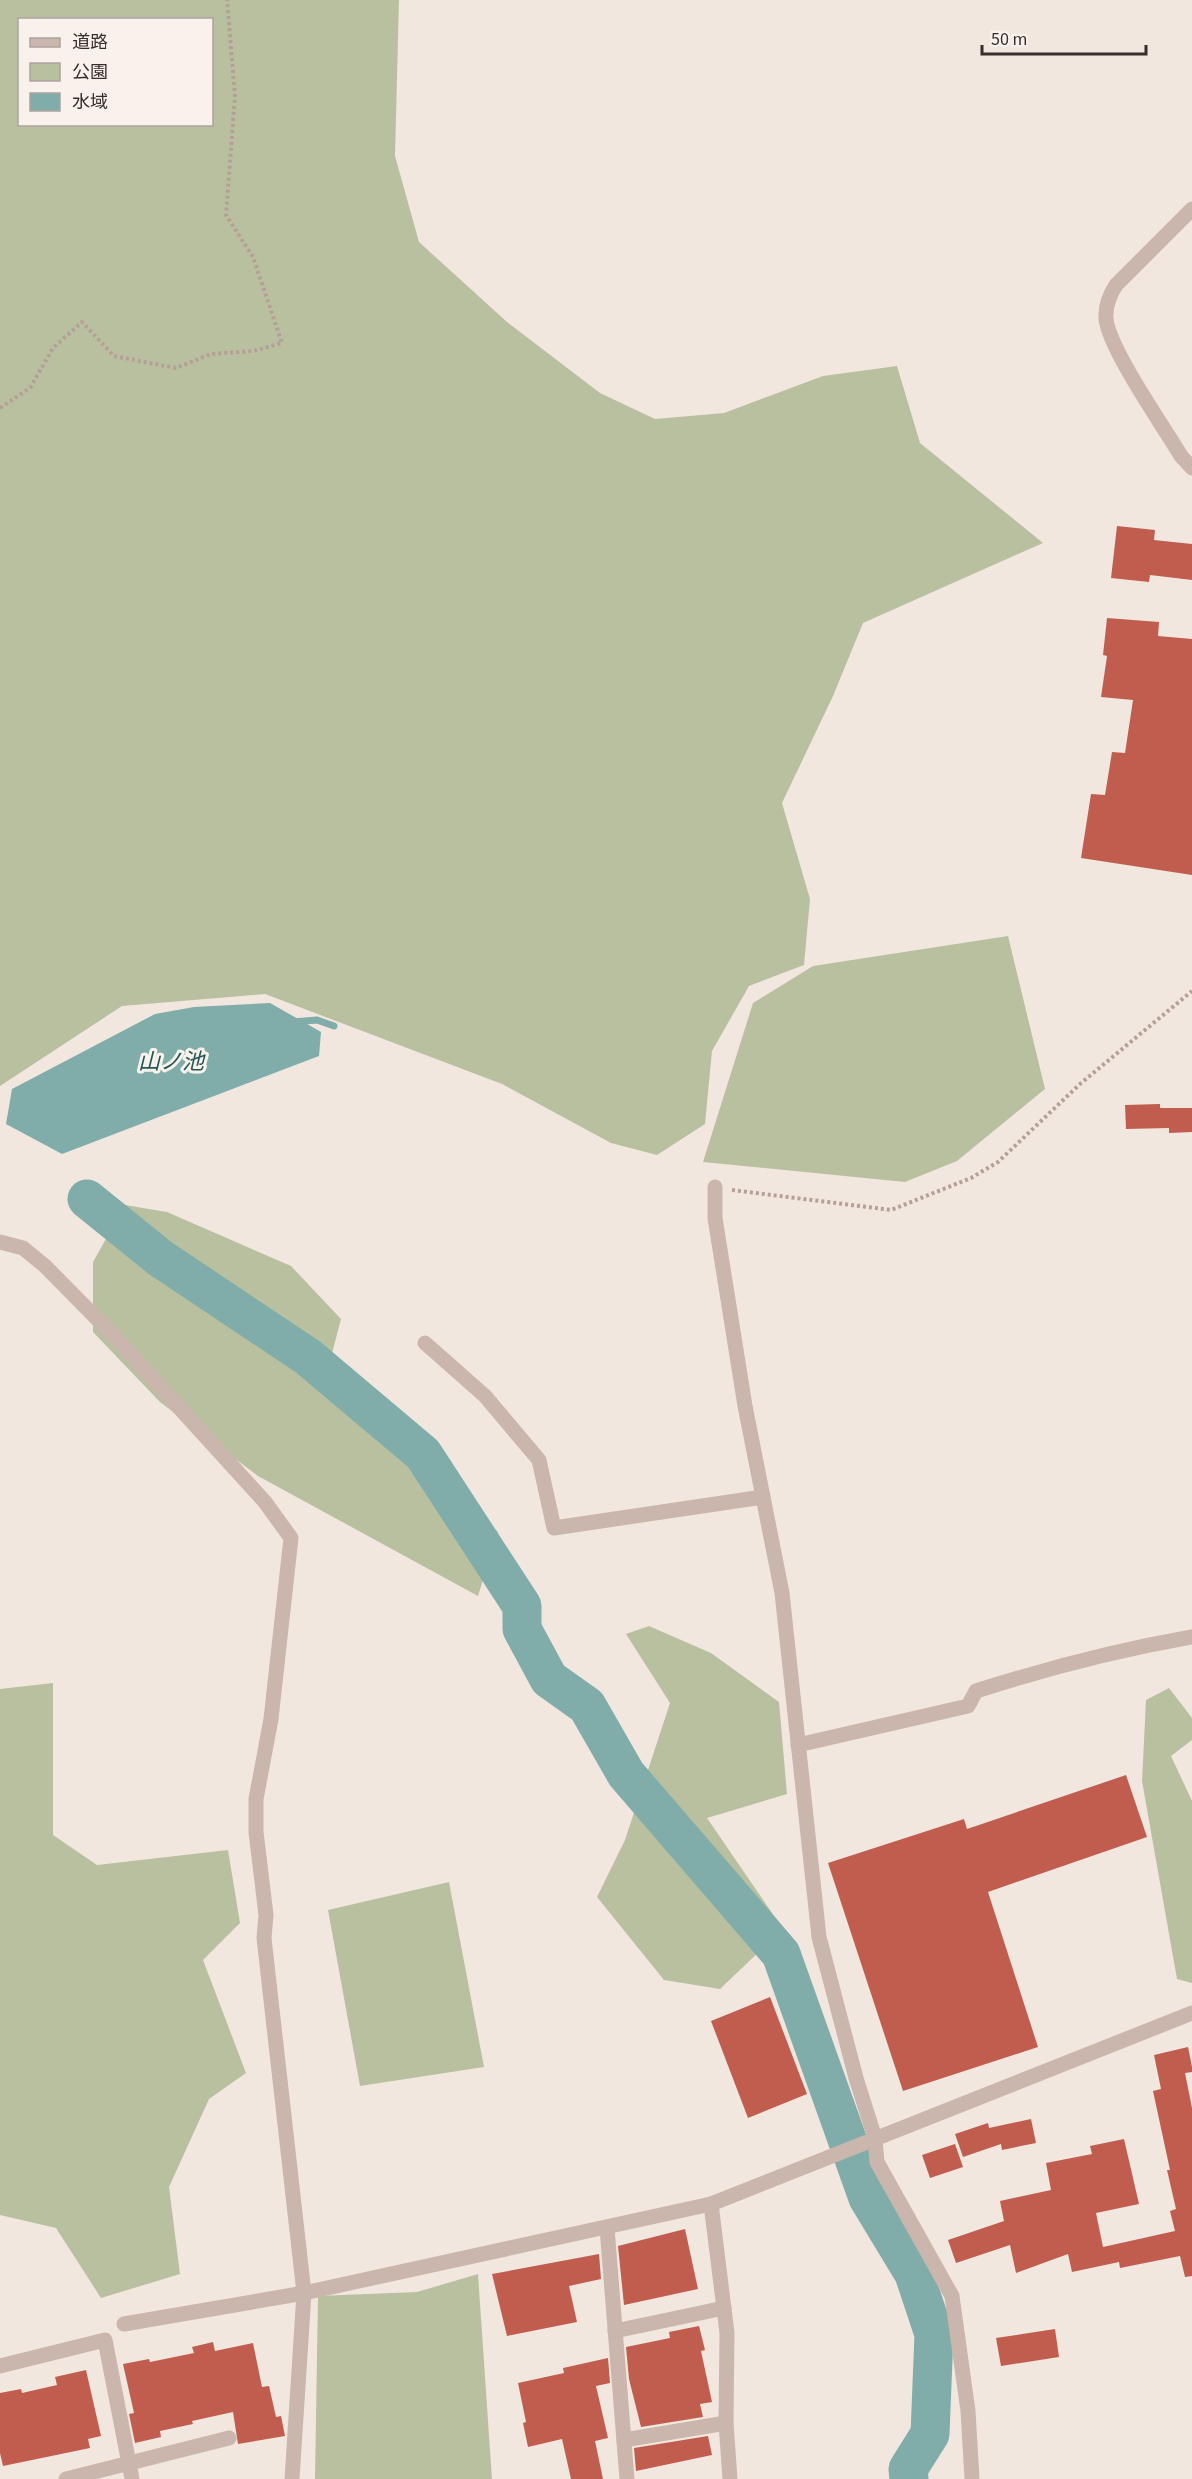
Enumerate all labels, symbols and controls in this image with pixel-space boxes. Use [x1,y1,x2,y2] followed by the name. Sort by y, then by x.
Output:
[18,18,213,126] legend
[982,18,1146,56] scale bar
[991,27,1027,52] text: 50 m
[72,30,108,55] text: 道路
[72,60,108,85] text: 公園
[72,90,108,115] text: 水域
[138,1046,206,1078] water label: 山ノ池

